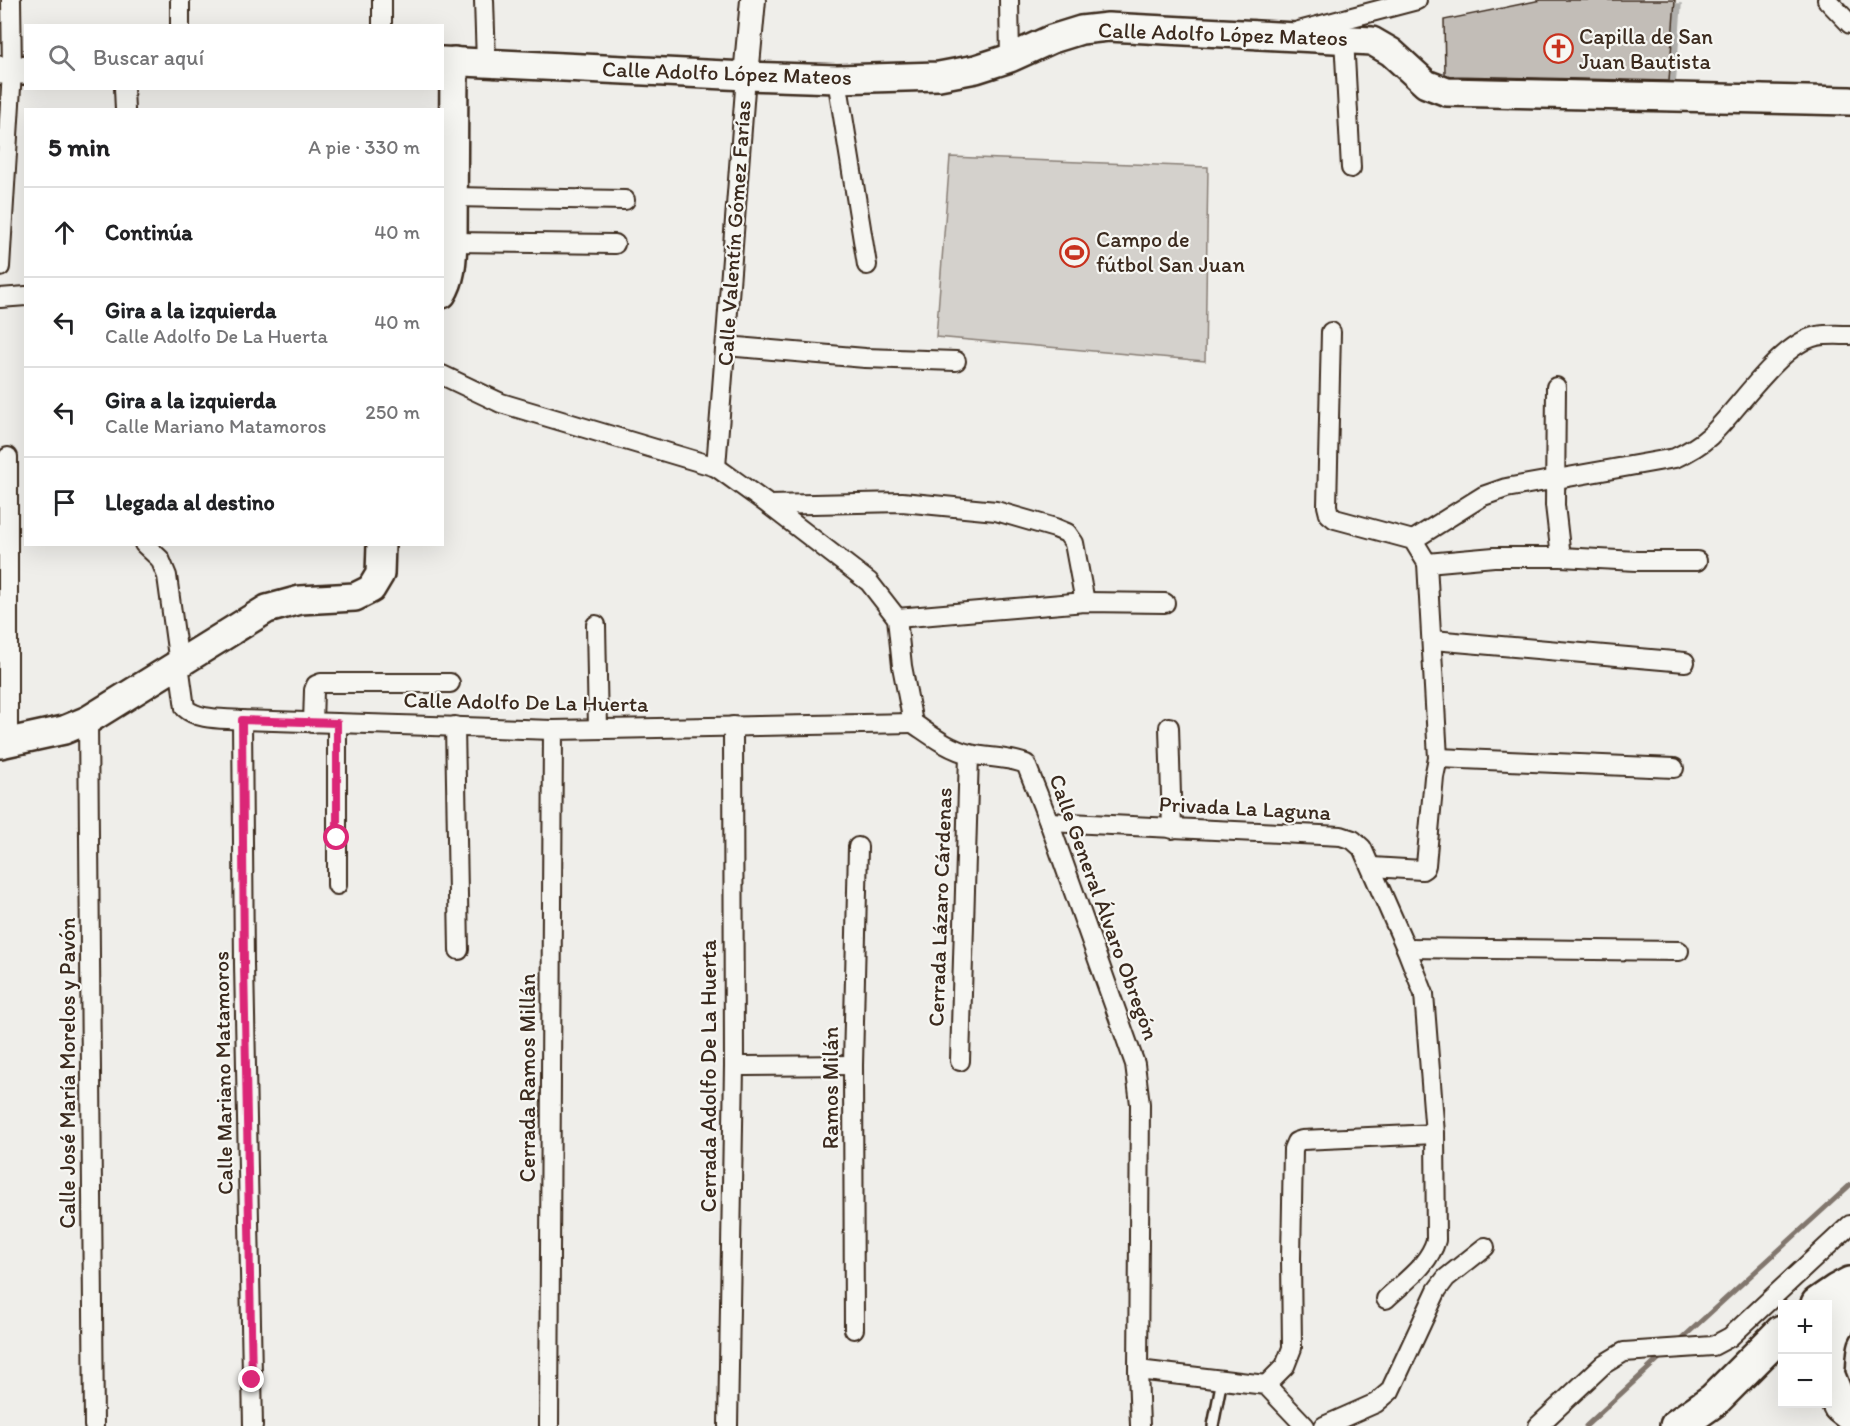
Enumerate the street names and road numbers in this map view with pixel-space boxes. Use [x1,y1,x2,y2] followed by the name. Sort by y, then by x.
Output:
[1098,16,1348,52] street label: Calle Adolfo López Mateos
[602,55,852,91] street label: Calle Adolfo López Mateos
[711,99,757,367] street label: Calle Valentín Gómez Farías
[403,686,649,718] street label: Calle Adolfo De La Huerta
[1043,770,1165,1044] street label: Calle General Álvaro Obregón
[922,787,958,1027] street label: Cerrada Lázaro Cárdenas
[1158,790,1332,826] street label: Privada La Laguna
[54,917,81,1229] street label: Calle José María Morelos y Pavón
[695,939,722,1212] street label: Cerrada Adolfo De La Huerta
[207,951,239,1195] street label: Calle Mariano Matamoros
[514,973,541,1182] street label: Cerrada Ramos Millán
[817,1026,844,1149] street label: Ramos Milán

